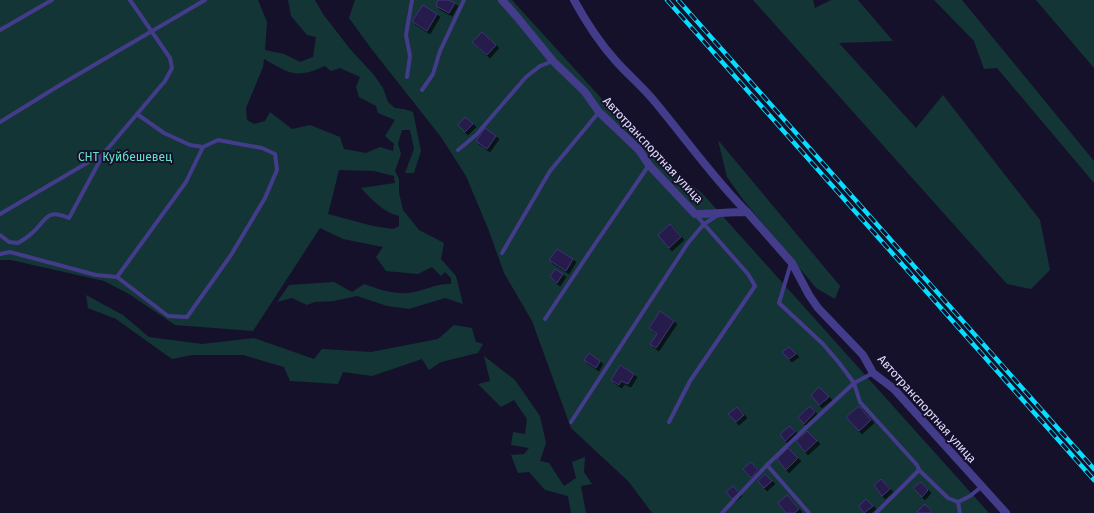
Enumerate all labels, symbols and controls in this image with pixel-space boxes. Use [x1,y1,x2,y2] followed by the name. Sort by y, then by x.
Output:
[600,94,706,206] street label: Автотранспортная улица
[78,150,172,164] park label: СНТ Куйбешевец
[875,352,979,466] street label: Автотранспортная улица

